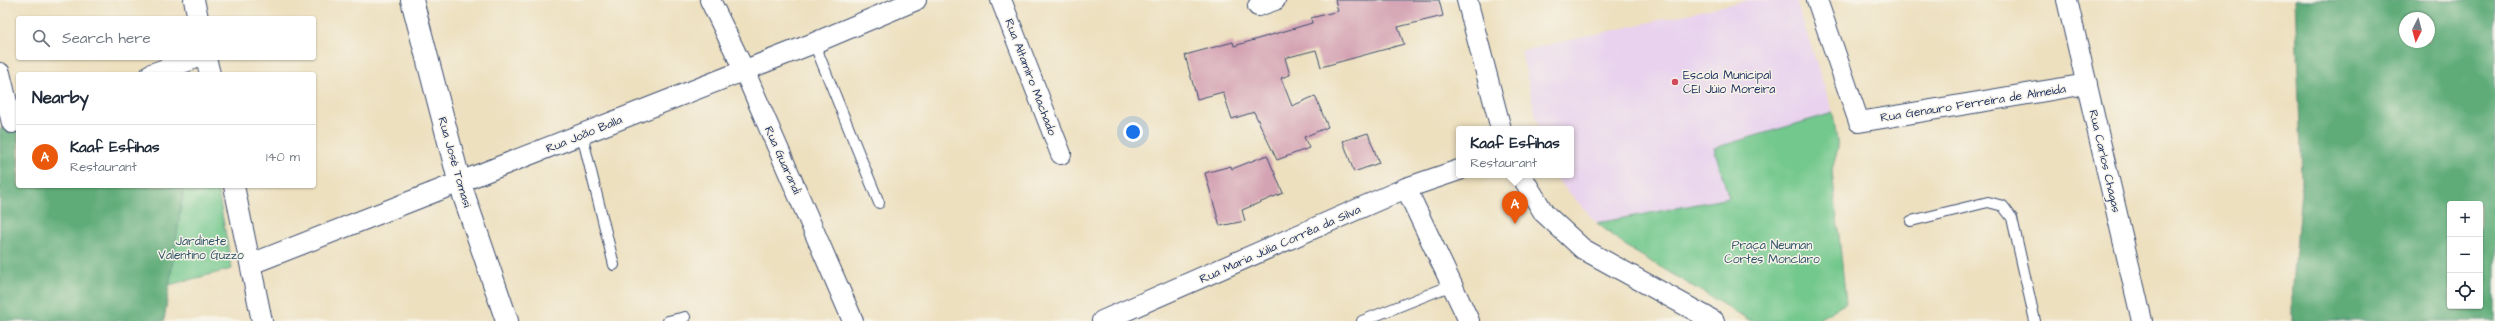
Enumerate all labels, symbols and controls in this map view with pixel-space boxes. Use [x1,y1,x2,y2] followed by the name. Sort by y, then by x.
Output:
[2399,12,2435,48] north arrow
[16,16,316,60] search box
[1000,16,1061,138] street label: Rua Altamiro Machado
[30,27,52,49] icon: search
[62,28,151,49] text: Search here
[1683,67,1775,98] place label: Escola Municipal CEI Júio Moreira
[1670,77,1680,87] marker: Escola Municipal CEI Júio Moreira
[1879,80,2067,127] street label: Rua Genauro Ferreira de Almeida
[32,86,89,110] text: Nearby
[2083,108,2125,214] street label: Rua Carlos Chagas
[544,111,625,157] street label: Rua João Balla
[433,115,476,210] street label: Rua José Tomasi
[1123,122,1143,142] your location
[760,124,805,197] street label: Rua Guarandi
[1456,126,1574,178] popup
[1470,133,1560,154] text: Kaaf Esfihas
[70,137,159,158] text: Kaaf Esfihas
[41,148,49,166] text: A
[266,148,300,166] text: 140 m
[1470,154,1537,172] text: Restaurant
[70,158,137,176] text: Restaurant
[1502,191,1528,224] pin: A
[1197,201,1363,288] street label: Rua Maria Júlia Corrêa da Silva
[2447,201,2483,309] map controls
[2447,201,2483,237] button: +
[158,233,244,264] park label: Jardinete Valentino Guzzo
[1724,237,1820,268] park label: Praça Neuman Cortes Monclaro
[2447,237,2483,273] button: −
[2447,273,2483,309] button: locate

